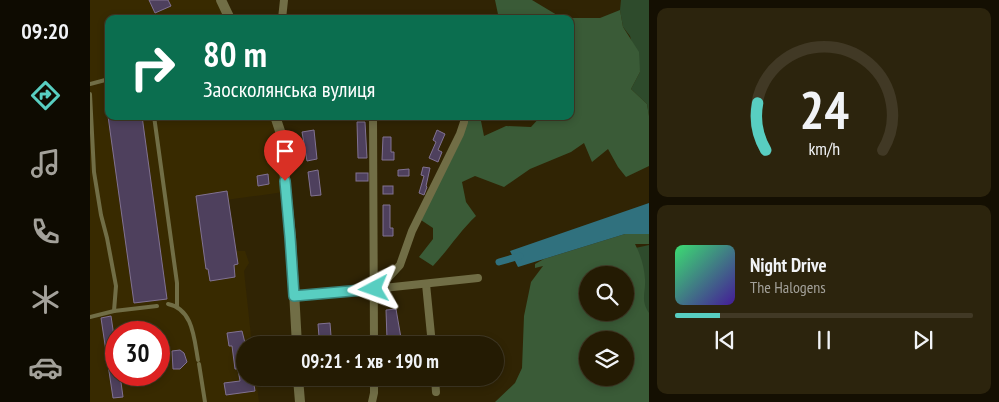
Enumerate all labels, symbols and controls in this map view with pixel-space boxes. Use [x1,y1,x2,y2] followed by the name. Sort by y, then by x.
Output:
[21,17,69,45] text: 09:20
[203,31,267,77] text: 80 m
[120,35,185,100] icon: right
[203,75,375,103] text: Заосколянська вулиця
[799,76,849,143] text: 24
[28,78,63,113] icon: directions
[264,130,306,181] pin
[271,137,299,165] icon: arrive
[808,137,840,160] text: km/h
[28,146,63,181] icon: music
[28,214,63,249] icon: phone
[750,253,827,277] text: Night Drive
[347,262,399,314] position arrow
[579,266,634,386] map controls
[579,266,634,321] button: search
[750,277,826,297] text: The Halogens
[28,282,63,317] icon: climate
[105,321,170,386] speed limit sign: 30
[711,326,739,354] icon: previous
[810,326,838,354] icon: pause
[909,326,937,354] icon: next
[579,331,634,386] button: layers
[301,349,439,373] text: 09:21 · 1 хв · 190 m
[28,350,63,385] icon: car

